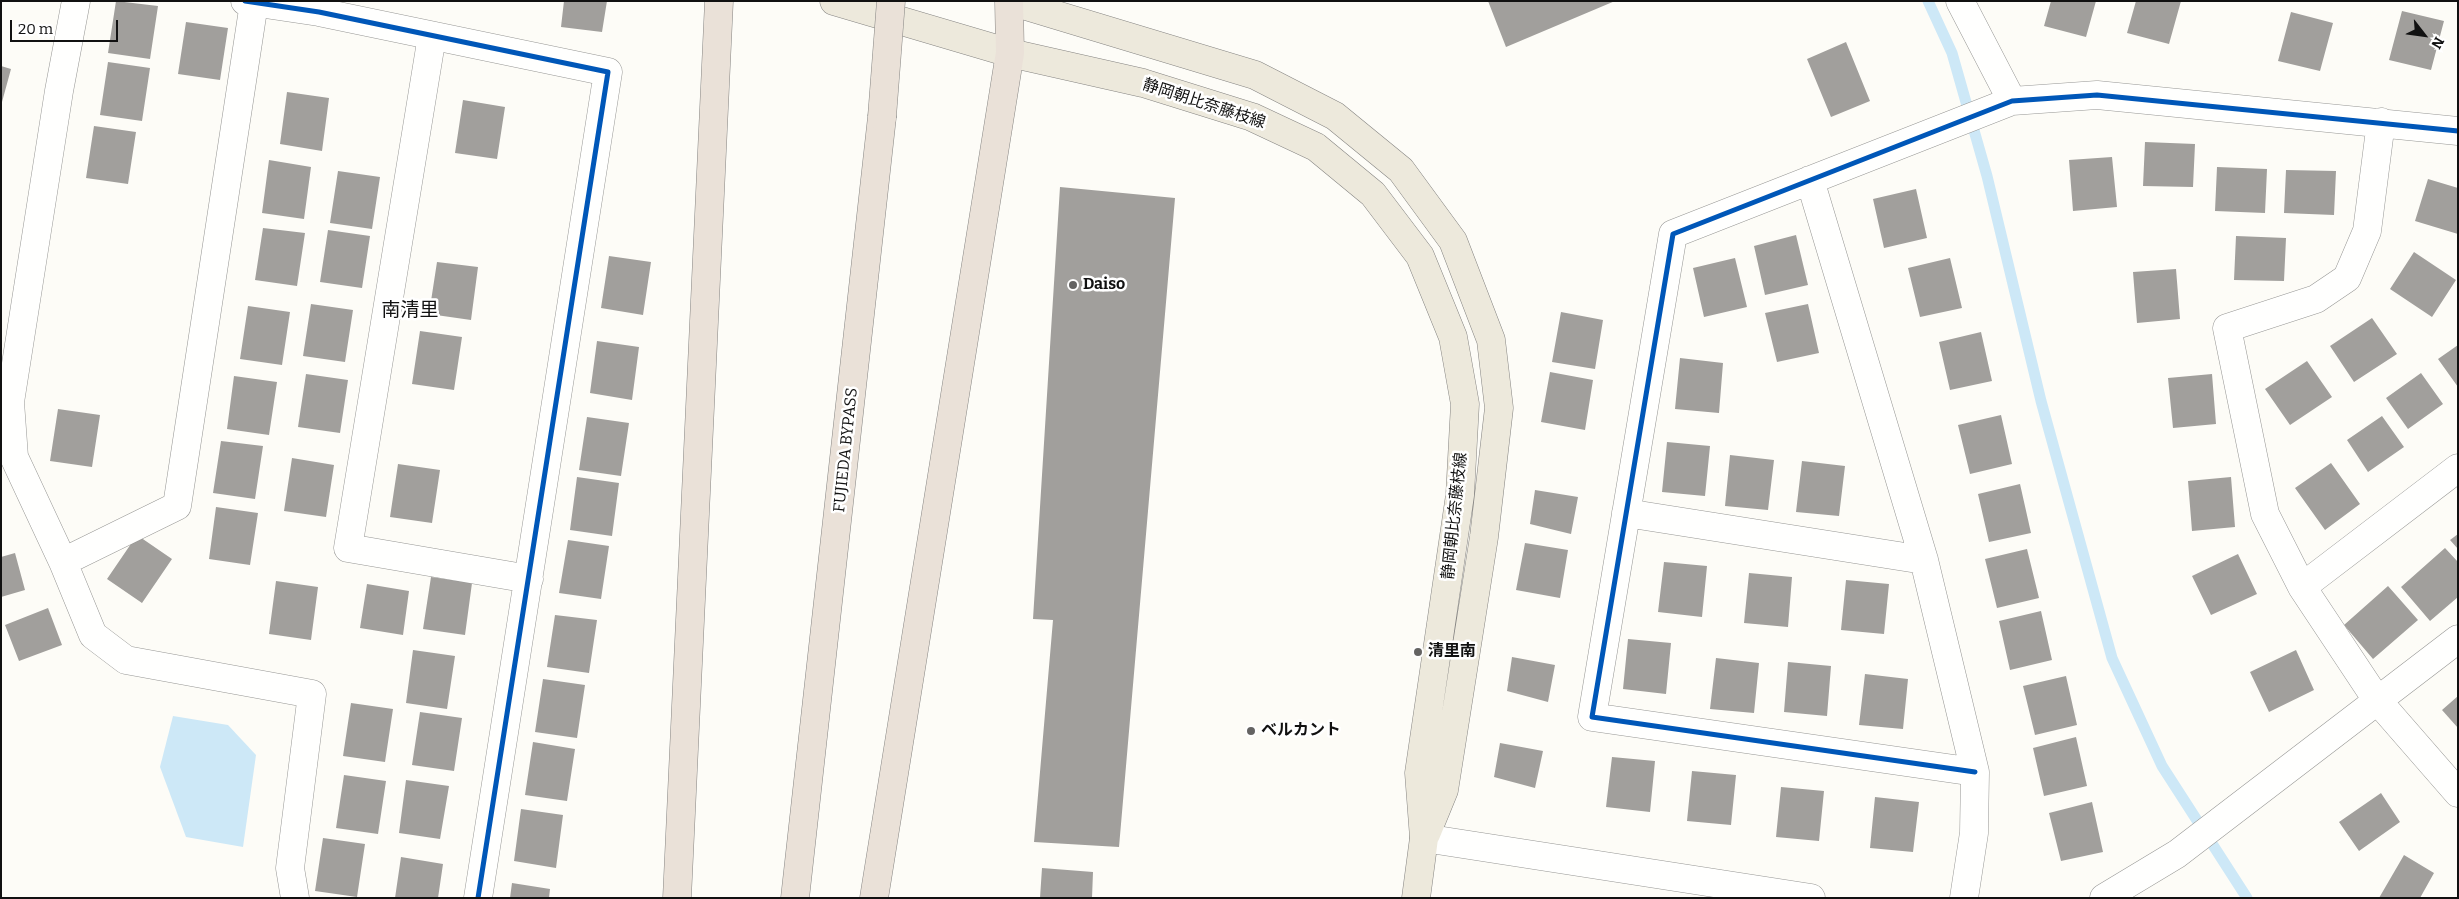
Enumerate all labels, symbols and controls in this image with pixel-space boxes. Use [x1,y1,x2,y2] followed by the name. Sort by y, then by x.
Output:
[12,10,120,42] scale bar
[2399,10,2449,60] north arrow
[18,20,53,38] text: 20 m
[2427,34,2447,52] text: N
[1140,75,1268,133] street label: 静岡朝比奈藤枝線
[1083,275,1125,295] place label: Daiso
[1067,279,1079,291] marker: Daiso
[382,300,438,322] district label: 南清里
[830,387,862,513] street label: FUJIEDA BYPASS
[1439,451,1471,581] street label: 静岡朝比奈藤枝線
[1428,642,1476,662] place label: 清里南
[1412,646,1424,658] marker: 清里南
[1261,721,1341,741] place label: ベルカント
[1245,725,1257,737] marker: ベルカント

